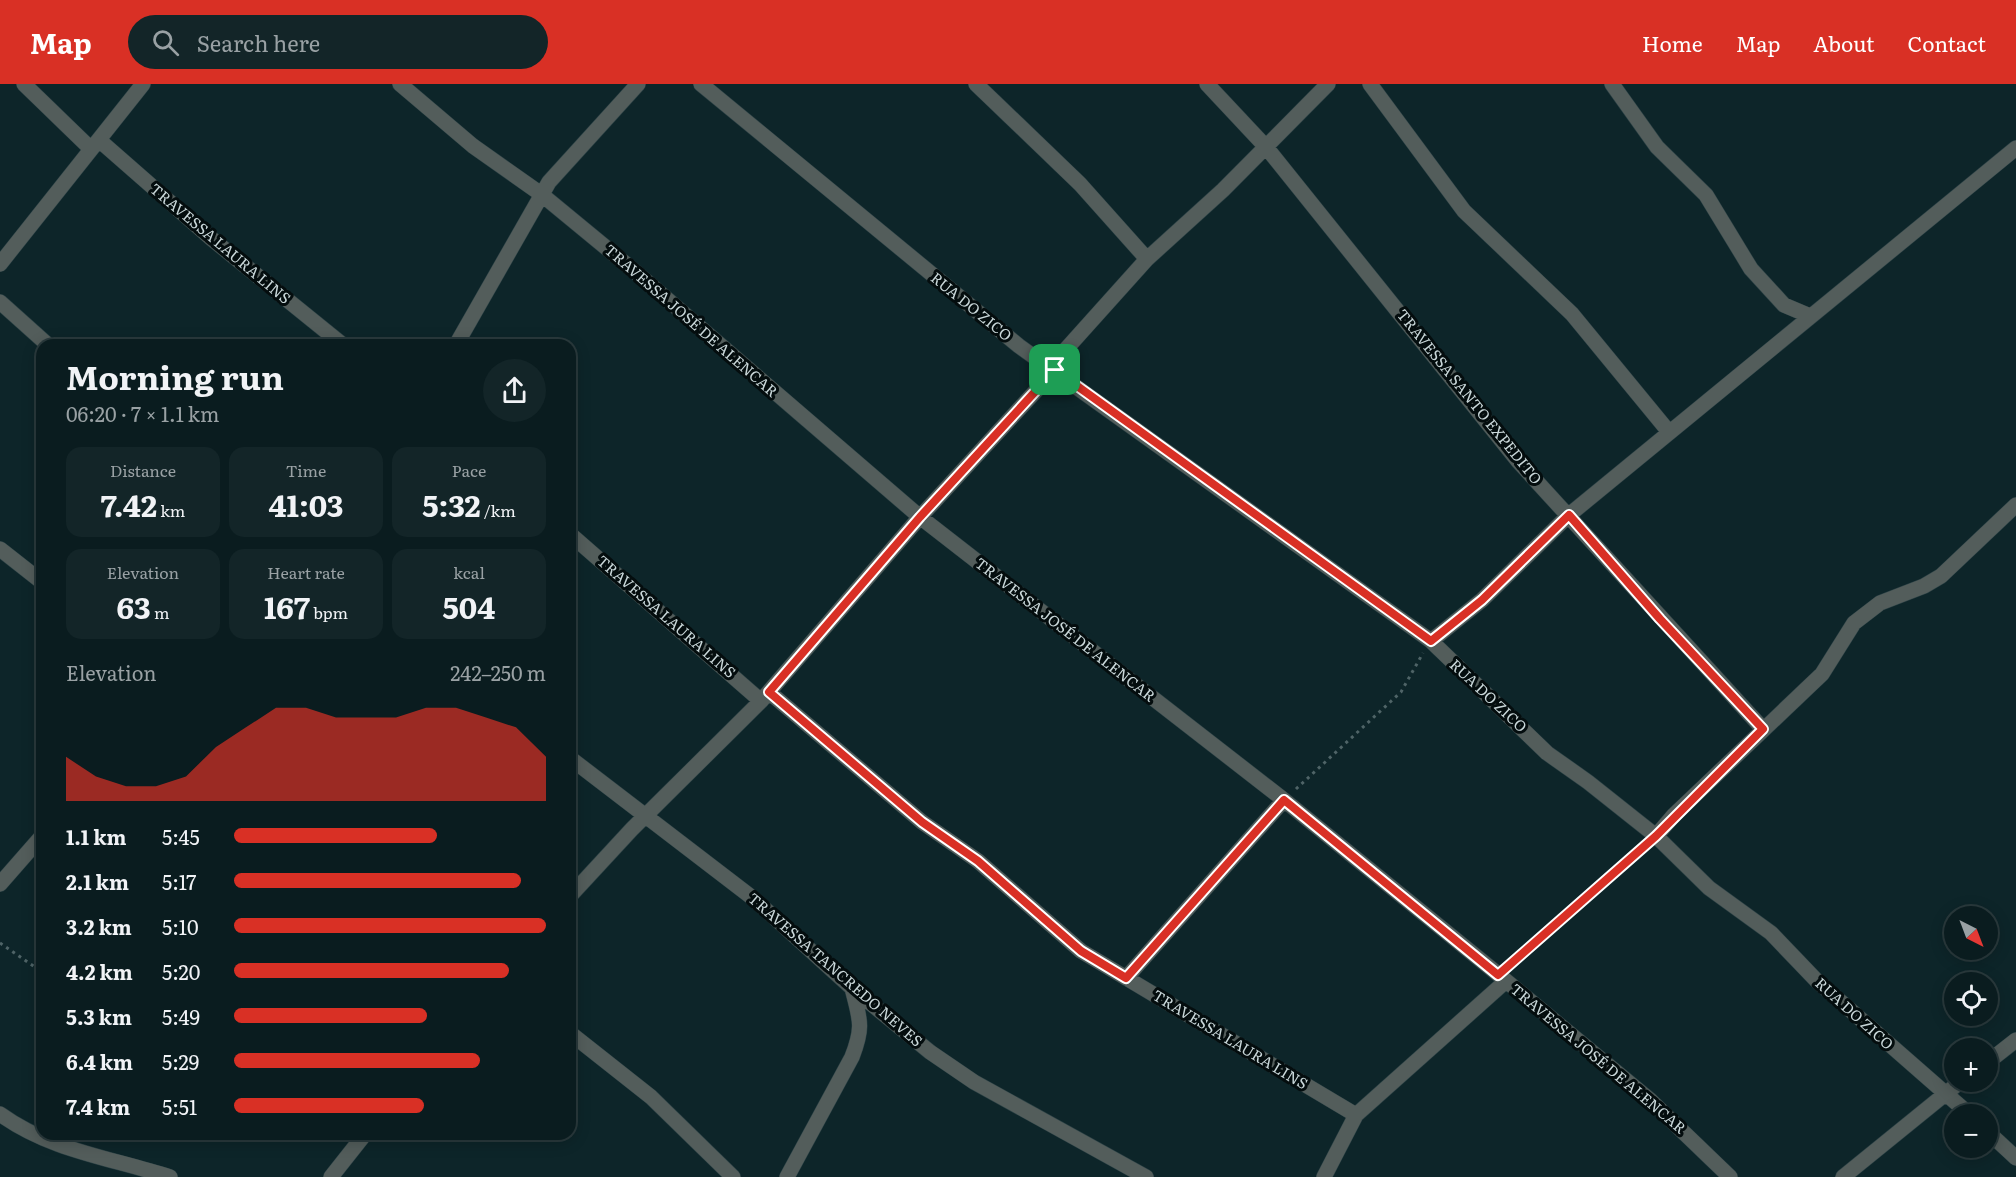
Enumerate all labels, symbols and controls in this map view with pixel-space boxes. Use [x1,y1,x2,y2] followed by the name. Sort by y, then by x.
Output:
[128,15,548,69] search box
[30,21,92,63] text: Map
[149,26,182,59] icon: search
[197,26,320,59] text: Search here
[1642,27,1703,58] text: Home
[1736,27,1780,58] text: Map
[1813,27,1875,58] text: About
[1908,27,1986,58] text: Contact
[146,177,296,309] street label: TRAVESSA LAURA LINS
[600,238,784,402] street label: TRAVESSA JOSÉ DE ALENCAR
[926,266,1018,346] street label: RUA DO ZICO
[1392,303,1548,489] street label: TRAVESSA SANTO EXPEDITO
[1029,344,1080,395] pin
[66,351,284,400] text: Morning run
[1038,353,1071,386] icon: arrive
[483,359,546,422] button: share
[66,398,219,428] text: 06:20 · 7 × 1.1 km
[110,458,176,482] text: Distance
[286,458,326,482] text: Time
[452,458,486,482] text: Pace
[101,482,157,526] text: 7.42
[268,482,344,526] text: 41:03
[422,482,481,526] text: 5:32
[157,498,185,522] text: km
[481,498,516,522] text: /km
[592,549,742,683] street label: TRAVESSA LAURA LINS
[971,551,1161,707] street label: TRAVESSA JOSÉ DE ALENCAR
[107,560,179,584] text: Elevation
[267,560,345,584] text: Heart rate
[453,560,485,584] text: kcal
[117,584,151,628] text: 63
[264,584,310,628] text: 167
[443,584,495,628] text: 504
[151,600,169,624] text: m
[310,600,348,624] text: bpm
[1445,653,1533,737] street label: RUA DO ZICO
[66,657,156,687] text: Elevation
[450,657,546,687] text: 242–250 m
[66,821,126,851] text: 1.1 km
[162,821,200,851] text: 5:45
[66,866,129,896] text: 2.1 km
[162,866,197,896] text: 5:17
[744,886,928,1051] street label: TRAVESSA TANCREDO NEVES
[1944,906,1998,960] north arrow
[1944,906,1998,1158] map controls
[66,911,132,941] text: 3.2 km
[162,911,199,941] text: 5:10
[66,956,133,986] text: 4.2 km
[162,956,200,986] text: 5:20
[1811,971,1899,1054] street label: RUA DO ZICO
[1944,972,1998,1026] button: locate
[1506,977,1692,1139] street label: TRAVESSA JOSÉ DE ALENCAR
[1149,983,1313,1094] street label: TRAVESSA LAURA LINS
[66,1001,132,1031] text: 5.3 km
[162,1001,200,1031] text: 5:49
[1944,1038,1998,1092] button: +
[66,1046,133,1076] text: 6.4 km
[162,1046,199,1076] text: 5:29
[66,1091,130,1121] text: 7.4 km
[162,1091,197,1121] text: 5:51
[1944,1104,1998,1158] button: −

